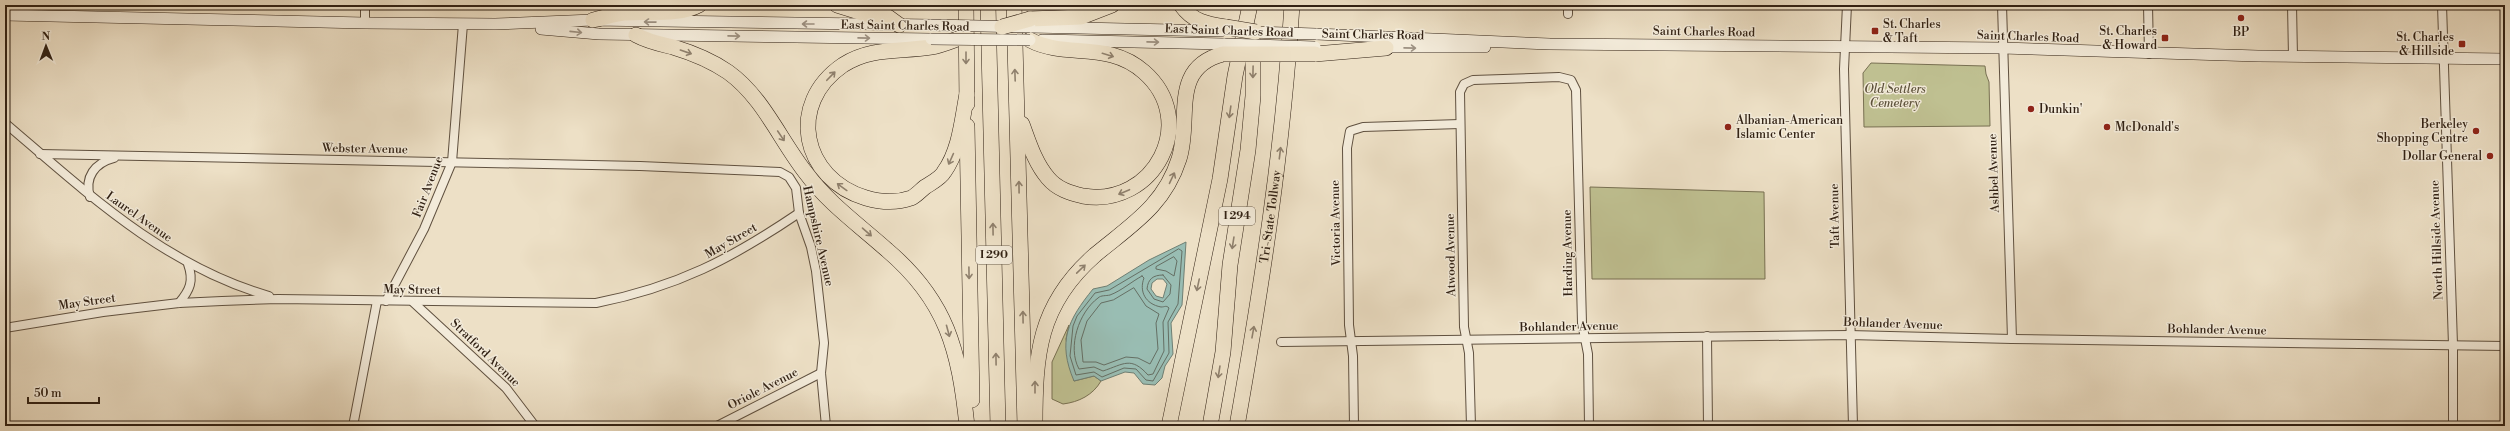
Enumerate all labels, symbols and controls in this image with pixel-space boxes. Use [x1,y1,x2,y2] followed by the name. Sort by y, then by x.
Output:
[2236,13,2246,23] marker: BP
[840,17,970,35] street label: East Saint Charles Road
[1883,17,1941,46] place label: St. Charles & Taft
[644,18,657,25] one-way arrow
[802,20,815,28] one-way arrow
[1164,21,1294,41] street label: East Saint Charles Road
[1653,24,1756,40] street label: Saint Charles Road
[2099,24,2157,53] place label: St. Charles & Howard
[2232,25,2249,40] place label: BP
[26,26,66,66] north arrow
[1870,26,1880,36] marker: St. Charles & Taft
[1322,27,1425,43] street label: Saint Charles Road
[1977,28,2080,46] street label: Saint Charles Road
[569,29,582,36] one-way arrow
[41,30,51,44] text: N
[2396,30,2454,59] place label: St. Charles & Hillside
[727,33,740,40] one-way arrow
[2160,33,2170,43] marker: St. Charles & Howard
[857,34,870,42] one-way arrow
[1146,38,1159,46] one-way arrow
[2457,39,2467,49] marker: St. Charles & Hillside
[1403,44,1416,52] one-way arrow
[680,49,693,56] one-way arrow
[963,51,970,64] one-way arrow
[1102,52,1115,59] one-way arrow
[1249,65,1257,78] one-way arrow
[1012,69,1019,82] one-way arrow
[826,71,836,81] one-way arrow
[1864,82,1926,111] park label: Old Settlers Cemetery
[2039,102,2083,117] place label: Dunkin'
[2026,104,2036,114] marker: Dunkin'
[1226,105,1234,118] one-way arrow
[1735,113,1843,142] place label: Albanian-American Islamic Center
[2377,117,2468,146] place label: Berkeley Shopping Centre
[2115,120,2179,135] place label: McDonald's
[1723,122,1733,132] marker: Albanian-American Islamic Center
[2102,122,2112,132] marker: McDonald's
[2471,126,2481,136] marker: Berkeley Shopping Centre
[777,130,785,141] one-way arrow
[1985,133,2003,214] street label: Ashbel Avenue
[321,141,408,157] street label: Webster Avenue
[1276,147,1284,160] one-way arrow
[2402,149,2482,164] place label: Dollar General
[2485,151,2495,161] marker: Dollar General
[947,152,954,164] one-way arrow
[409,154,447,220] street label: Fair Avenue
[1256,169,1284,264] street label: Tri-State Tollway
[1169,172,1176,184] one-way arrow
[1328,180,1344,267] street label: Victoria Avenue
[2427,180,2447,300] street label: North Hillside Avenue
[1016,181,1023,194] one-way arrow
[836,183,847,191] one-way arrow
[1827,183,1843,249] street label: Taft Avenue
[799,184,837,288] street label: Hampshire Avenue
[1118,188,1130,196] one-way arrow
[103,189,175,245] street label: Laurel Avenue
[1219,207,1255,225] road number: I 294
[1560,209,1576,297] street label: Harding Avenue
[1443,213,1459,298] street label: Atwood Avenue
[702,220,760,262] street label: May Street
[989,223,997,236] one-way arrow
[862,228,872,237] one-way arrow
[1229,236,1237,249] one-way arrow
[976,246,1012,264] road number: I 290
[1076,264,1086,274] one-way arrow
[966,266,973,279] one-way arrow
[1194,278,1202,291] one-way arrow
[383,282,442,298] street label: May Street
[57,290,117,313] street label: May Street
[1019,311,1026,324] one-way arrow
[1842,315,1943,333] street label: Bohlander Avenue
[447,316,523,390] street label: Stratford Avenue
[1518,319,1619,335] street label: Bohlander Avenue
[2166,322,2267,338] street label: Bohlander Avenue
[945,325,952,338] one-way arrow
[1250,326,1258,339] one-way arrow
[992,353,1000,366] one-way arrow
[725,365,801,413] street label: Oriole Avenue
[1215,365,1223,378] one-way arrow
[28,379,99,405] scale bar
[1032,381,1039,394] one-way arrow
[34,386,62,401] text: 50 m

